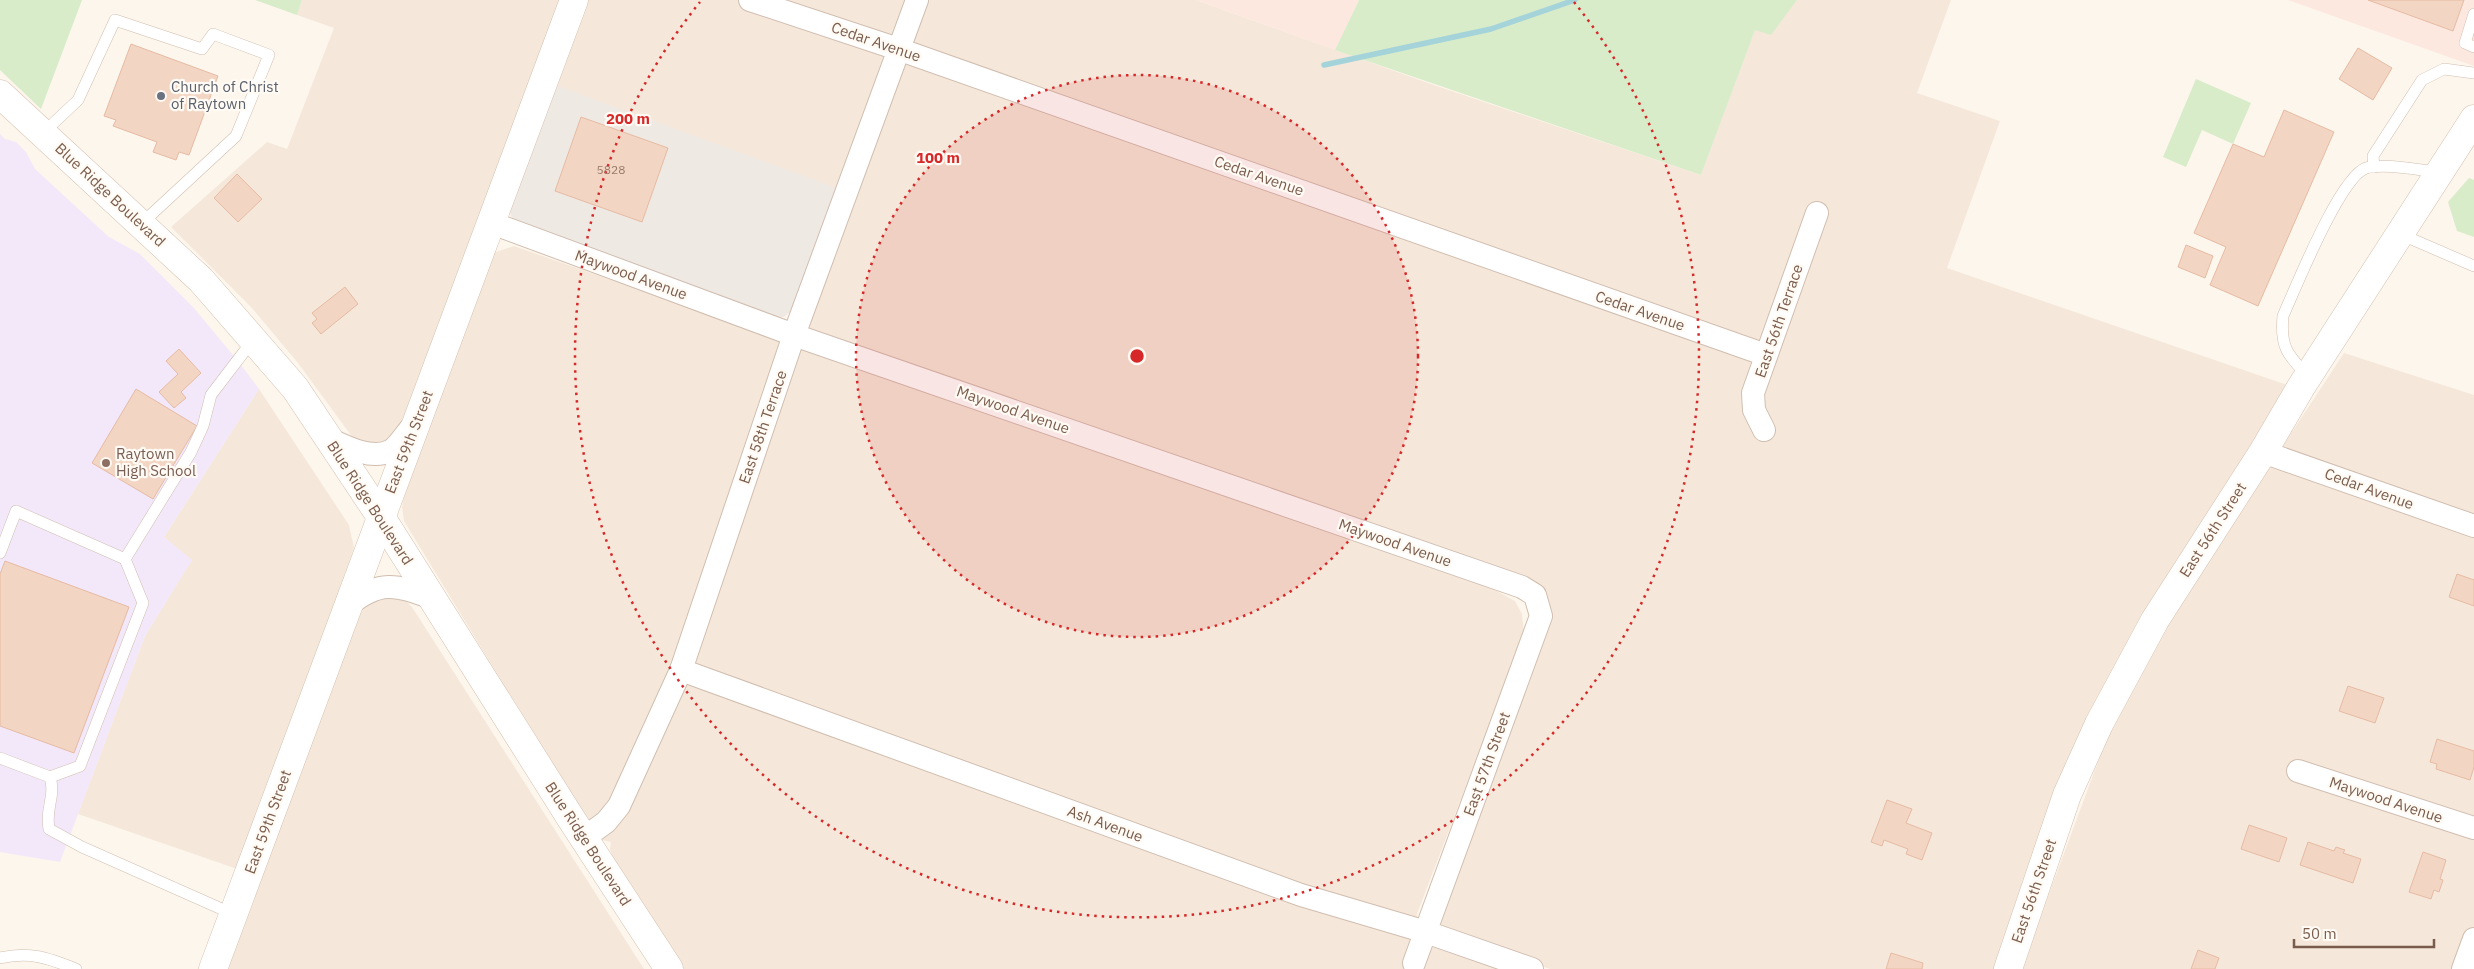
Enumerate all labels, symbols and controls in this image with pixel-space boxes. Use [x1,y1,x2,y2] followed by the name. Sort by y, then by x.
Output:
[829,17,923,66] street label: Cedar Avenue
[171,77,279,113] place label: Church of Christ of Raytown
[155,90,167,102] marker: Church of Christ of Raytown
[606,109,650,128] text: 200 m
[51,139,170,251] street label: Blue Ridge Boulevard
[916,148,960,167] text: 100 m
[1212,151,1306,200] street label: Cedar Avenue
[597,162,625,177] house number: 5828
[572,245,690,304] street label: Maywood Avenue
[1750,262,1807,380] street label: East 56th Terrace
[1593,286,1687,335] street label: Cedar Avenue
[1128,347,1146,365] centre of rings
[734,368,791,486] street label: East 58th Terrace
[954,381,1072,438] street label: Maywood Avenue
[380,387,437,496] street label: East 59th Street
[323,437,418,568] street label: Blue Ridge Boulevard
[116,444,196,480] place label: Raytown High School
[100,457,112,469] marker: Raytown High School
[2322,464,2416,513] street label: Cedar Avenue
[2175,479,2250,581] street label: East 56th Street
[1336,514,1454,571] street label: Maywood Avenue
[1459,709,1514,818] street label: East 57th Street
[240,767,295,876] street label: East 59th Street
[2327,772,2445,827] street label: Maywood Avenue
[541,778,636,909] street label: Blue Ridge Boulevard
[1065,801,1146,846] street label: Ash Avenue
[2007,836,2060,946] street label: East 56th Street
[2294,916,2434,948] scale bar
[2302,924,2337,943] text: 50 m

